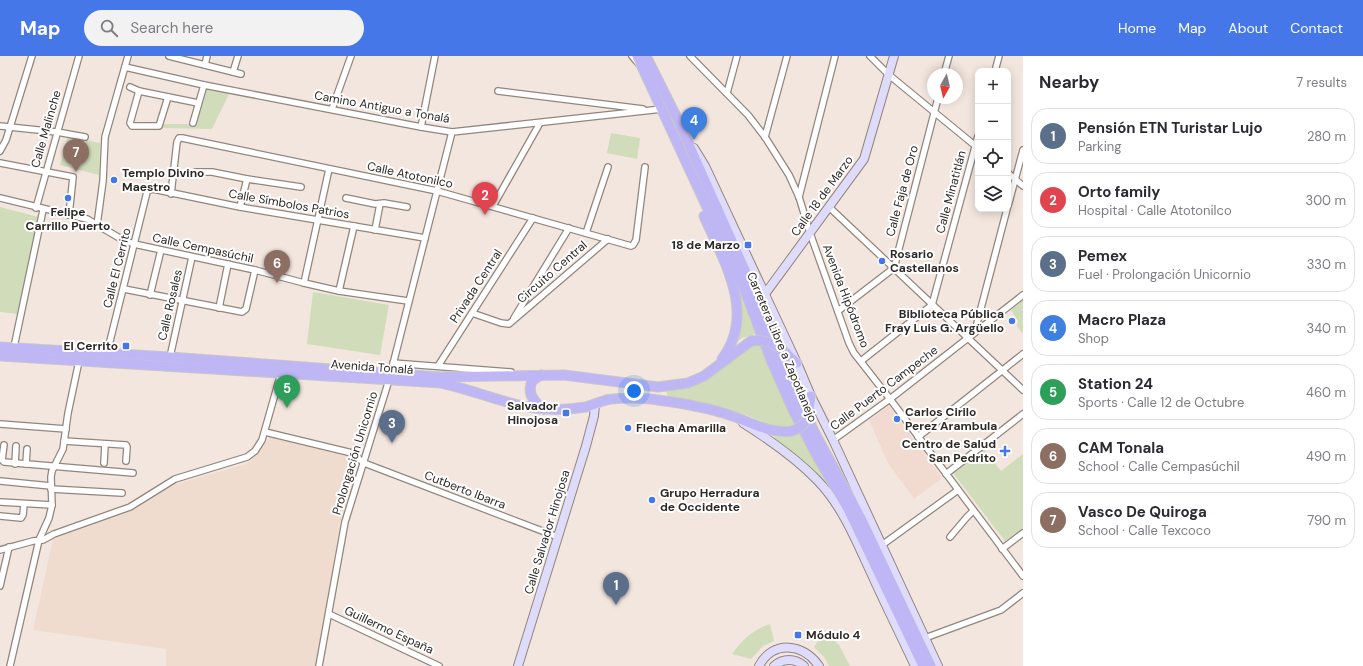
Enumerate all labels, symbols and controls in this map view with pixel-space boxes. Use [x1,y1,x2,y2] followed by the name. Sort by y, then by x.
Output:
[84,10,364,46] search box
[20,16,60,41] text: Map
[98,17,120,39] icon: search
[130,18,213,38] text: Search here
[1118,19,1156,37] text: Home
[1178,19,1206,37] text: Map
[1228,19,1268,37] text: About
[1290,19,1343,37] text: Contact
[927,68,963,104] north arrow
[975,68,1011,212] map controls
[975,68,1011,104] button: +
[1039,71,1099,93] text: Nearby
[1296,74,1347,91] text: 7 results
[313,87,451,127] street label: Camino Antiguo a Tonalá
[27,88,65,170] street label: Calle Malinche
[975,104,1011,140] button: −
[681,107,707,140] pin: 4
[1078,118,1263,138] text: Pensión ETN Turistar Lujo
[1051,128,1055,145] text: 1
[1307,128,1346,145] text: 280 m
[1078,138,1122,155] text: Parking
[63,139,89,172] pin: 7
[975,140,1011,176] button: locate
[882,144,922,238] street label: Calle Faja de Oro
[932,149,970,235] street label: Calle Minatitlán
[787,152,857,240] street label: Calle 18 de Marzo
[366,158,454,192] street label: Calle Atotonilco
[122,165,204,195] place label: Templo Divino Maestro
[109,175,119,185] marker: Templo Divino Maestro
[975,176,1011,212] button: layers
[472,182,498,215] pin: 2
[1078,182,1160,202] text: Orto family
[227,185,351,223] street label: Calle Símbolos Patrios
[1049,192,1057,209] text: 2
[1305,192,1346,209] text: 300 m
[63,193,73,203] marker: Felipe Carrillo Puerto
[1078,202,1232,219] text: Hospital · Calle Atotonilco
[26,204,110,234] place label: Felipe Carrillo Puerto
[99,226,135,310] street label: Calle El Cerrito
[151,229,255,267] street label: Calle Cempasúchil
[514,237,590,307] street label: Circuito Central
[672,237,740,253] place label: 18 de Marzo
[743,240,753,250] marker: 18 de Marzo
[819,242,873,350] street label: Avenida Hipódromo
[446,246,506,326] street label: Privada Central
[890,246,959,276] place label: Rosario Castellanos
[1078,246,1127,266] text: Pemex
[264,250,290,283] pin: 6
[877,256,887,266] marker: Rosario Castellanos
[1049,256,1057,273] text: 3
[1307,256,1346,273] text: 330 m
[1078,266,1251,283] text: Fuel · Prolongación Unicornio
[154,268,186,342] street label: Calle Rosales
[743,269,821,425] street label: Carretera Libre a Zapotlanejo
[885,306,1004,336] place label: Biblioteca Pública Fray Luis G. Argüello
[1078,310,1166,330] text: Macro Plaza
[1007,316,1017,326] marker: Biblioteca Pública Fray Luis G. Argüello
[1049,320,1057,337] text: 4
[1306,320,1346,337] text: 340 m
[1078,330,1109,347] text: Shop
[63,338,118,354] place label: El Cerrito
[121,341,131,351] marker: El Cerrito
[827,342,941,434] street label: Calle Puerto Campeche
[330,356,414,378] street label: Avenida Tonalá
[1078,374,1153,394] text: Station 24
[274,375,300,408] pin: 5
[624,381,644,401] your location
[1049,384,1057,401] text: 5
[1306,384,1346,401] text: 460 m
[329,389,381,517] street label: Prolongación Unicornio
[1078,394,1244,411] text: Sports · Calle 12 de Octubre
[507,398,558,428] place label: Salvador Hinojosa
[905,404,997,434] place label: Carlos Cirilo Perez Arambula
[561,408,571,418] marker: Salvador Hinojosa
[379,410,405,443] pin: 3
[892,414,902,424] marker: Carlos Cirilo Perez Arambula
[636,420,726,436] place label: Flecha Amarilla
[623,423,633,433] marker: Flecha Amarilla
[902,436,996,466] place label: Centro de Salud San Pedrito
[1078,438,1164,458] text: CAM Tonala
[999,445,1011,457] marker: Centro de Salud San Pedrito
[1049,448,1057,465] text: 6
[1306,448,1346,465] text: 490 m
[1078,458,1240,475] text: School · Calle Cempasúchil
[422,467,508,513] street label: Cutberto Ibarra
[520,468,574,596] street label: Calle Salvador Hinojosa
[660,485,759,515] place label: Grupo Herradura de Occidente
[647,495,657,505] marker: Grupo Herradura de Occidente
[1078,502,1207,522] text: Vasco De Quiroga
[1050,512,1056,529] text: 7
[1307,512,1346,529] text: 790 m
[1078,522,1211,539] text: School · Calle Texcoco
[603,572,629,605] pin: 1
[342,602,436,658] street label: Guillermo España
[806,627,861,643] place label: Módulo 4
[793,630,803,640] marker: Módulo 4

